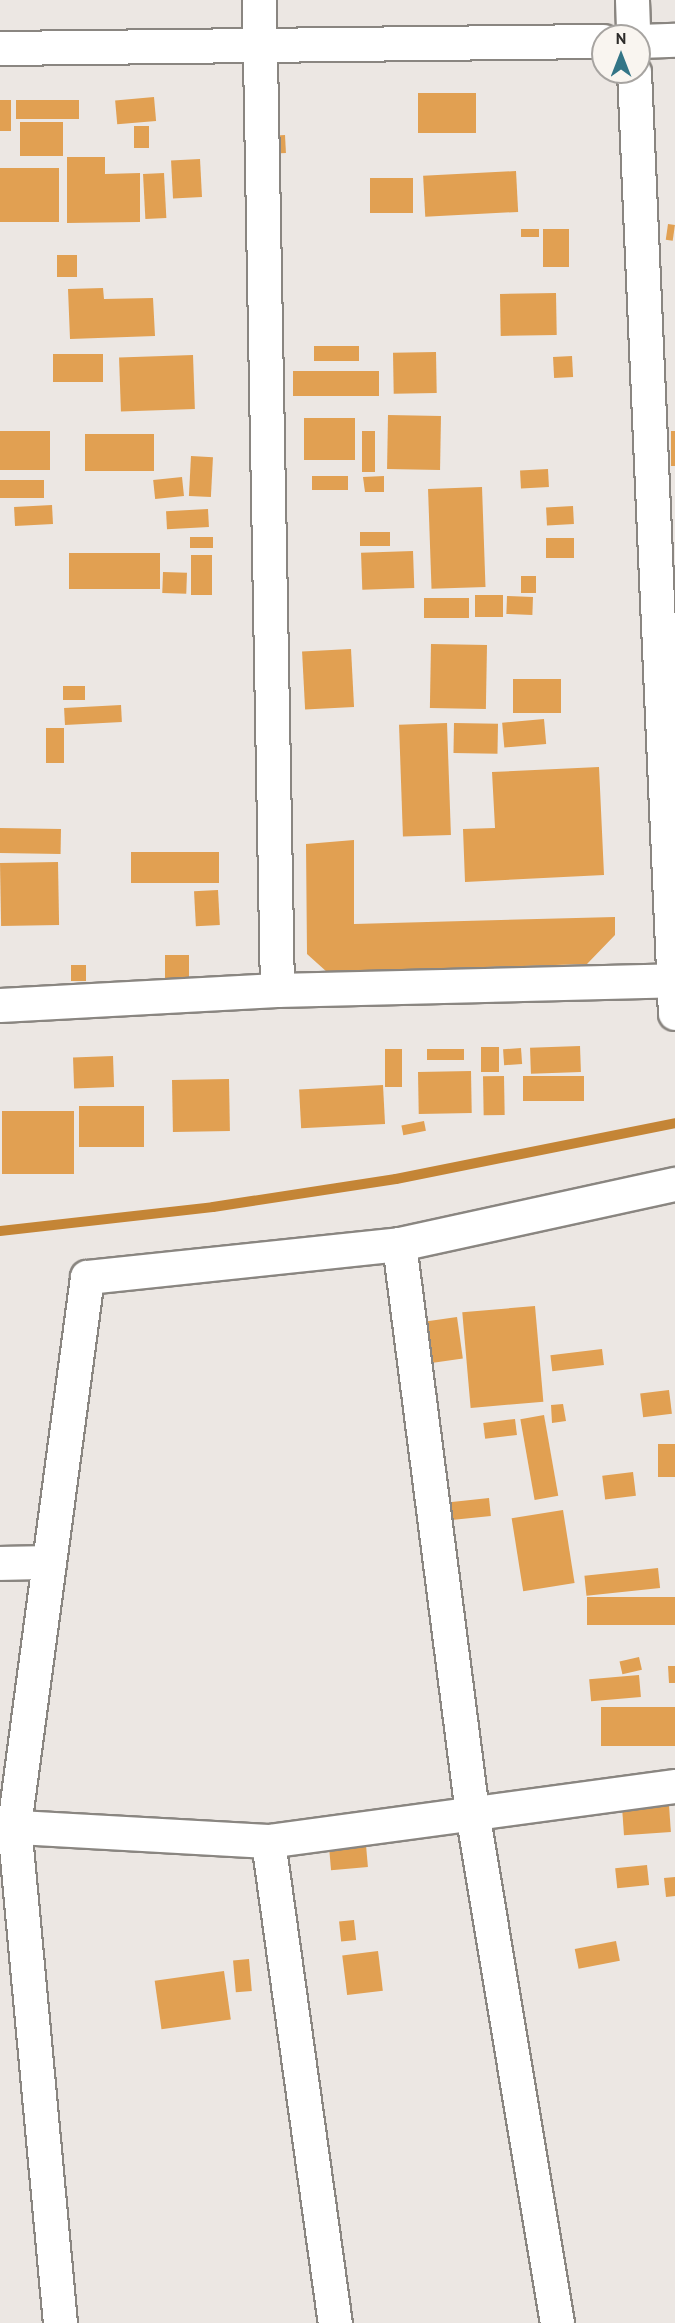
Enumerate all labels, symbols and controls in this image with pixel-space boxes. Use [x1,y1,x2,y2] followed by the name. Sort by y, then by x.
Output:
[591,24,651,84] north arrow
[616,28,626,48] text: N

